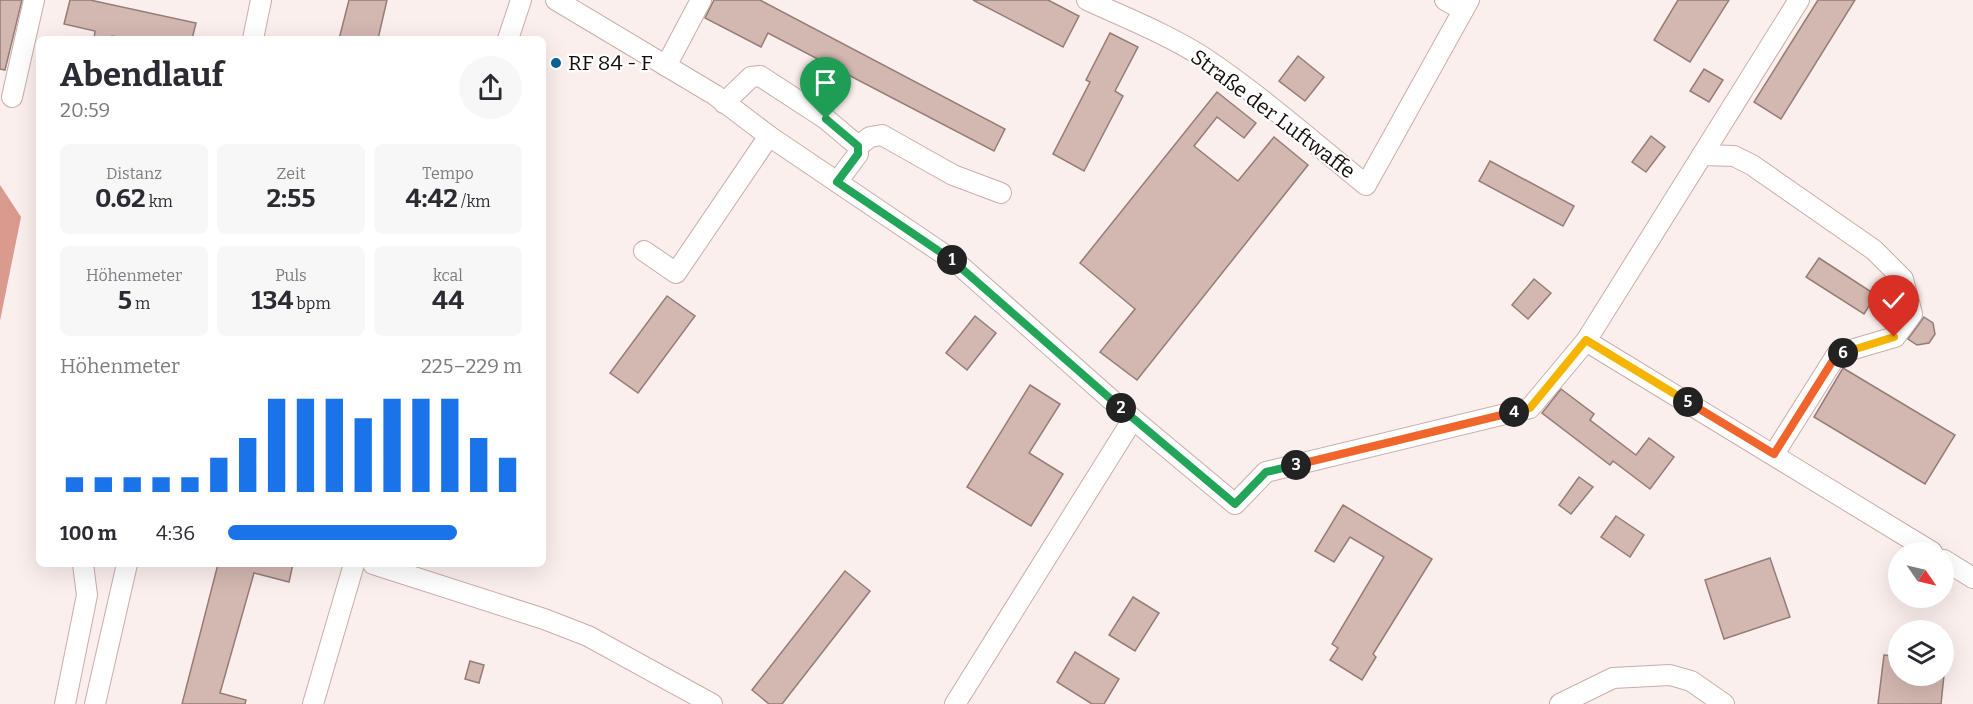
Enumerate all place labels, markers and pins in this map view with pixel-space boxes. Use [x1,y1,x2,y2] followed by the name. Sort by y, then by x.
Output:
[568,50,653,76] place label: RF 84 - F
[549,56,563,70] marker: RF 84 - F
[800,57,851,119] pin
[937,245,967,275] pin: 1
[1868,275,1919,337] pin
[1828,338,1858,368] pin: 6
[1673,387,1703,417] pin: 5
[1106,393,1136,423] pin: 2
[1499,397,1529,427] pin: 4
[1281,450,1311,480] pin: 3

